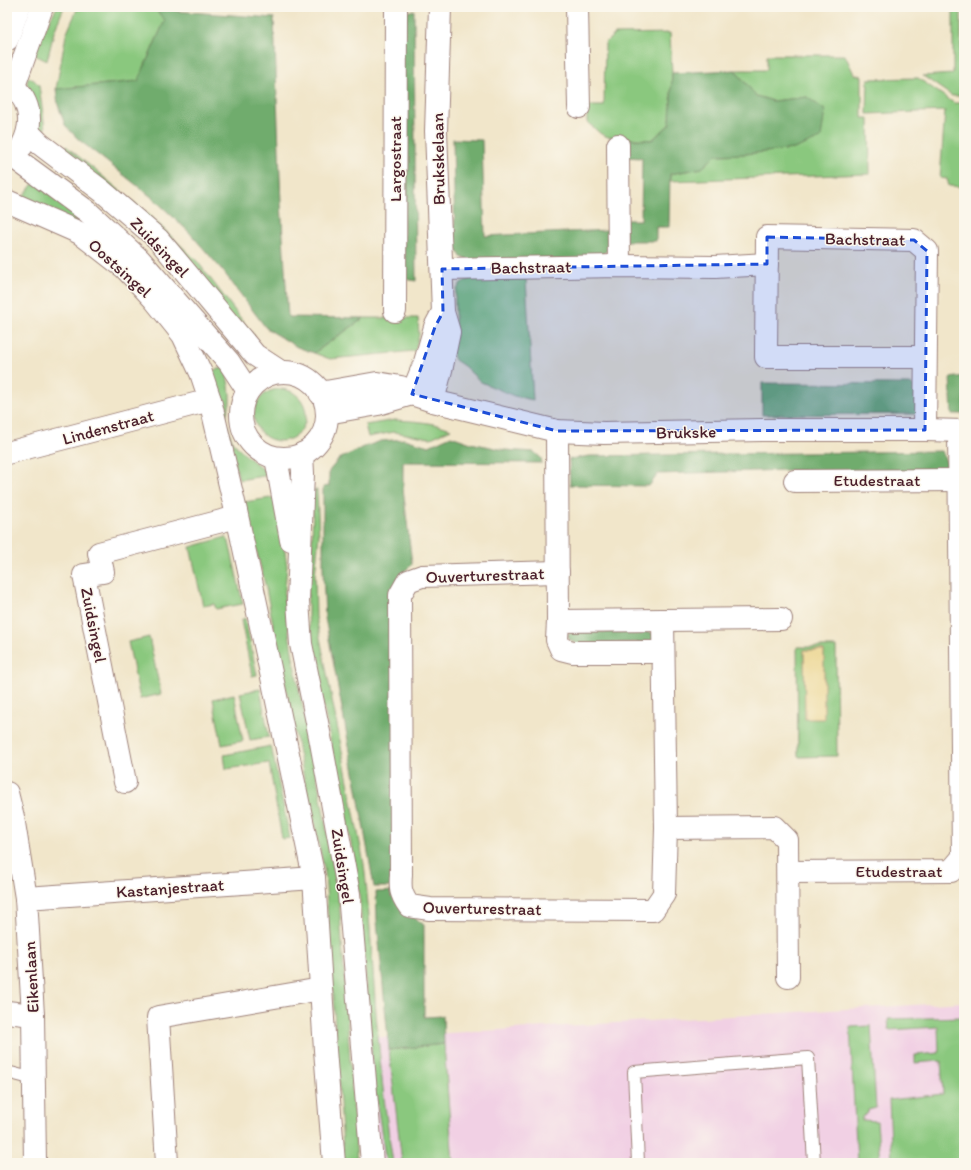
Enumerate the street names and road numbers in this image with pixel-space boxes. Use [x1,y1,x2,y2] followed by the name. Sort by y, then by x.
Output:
[427,112,449,205] street label: Brukskelaan
[385,116,405,202] street label: Largostraat
[126,213,194,281] street label: Zuidsingel
[825,228,905,250] street label: Bachstraat
[84,234,156,302] street label: Oostsingel
[491,256,571,278] street label: Bachstraat
[60,405,156,449] street label: Lindenstraat
[656,421,716,443] street label: Brukske
[834,470,920,490] street label: Etudestraat
[425,563,545,587] street label: Ouverturestraat
[77,586,111,664] street label: Zuidsingel
[327,827,359,905] street label: Zuidsingel
[856,861,942,881] street label: Etudestraat
[115,874,225,902] street label: Kastanjestraat
[422,897,542,919] street label: Ouverturestraat
[19,940,43,1013] street label: Eikenlaan

